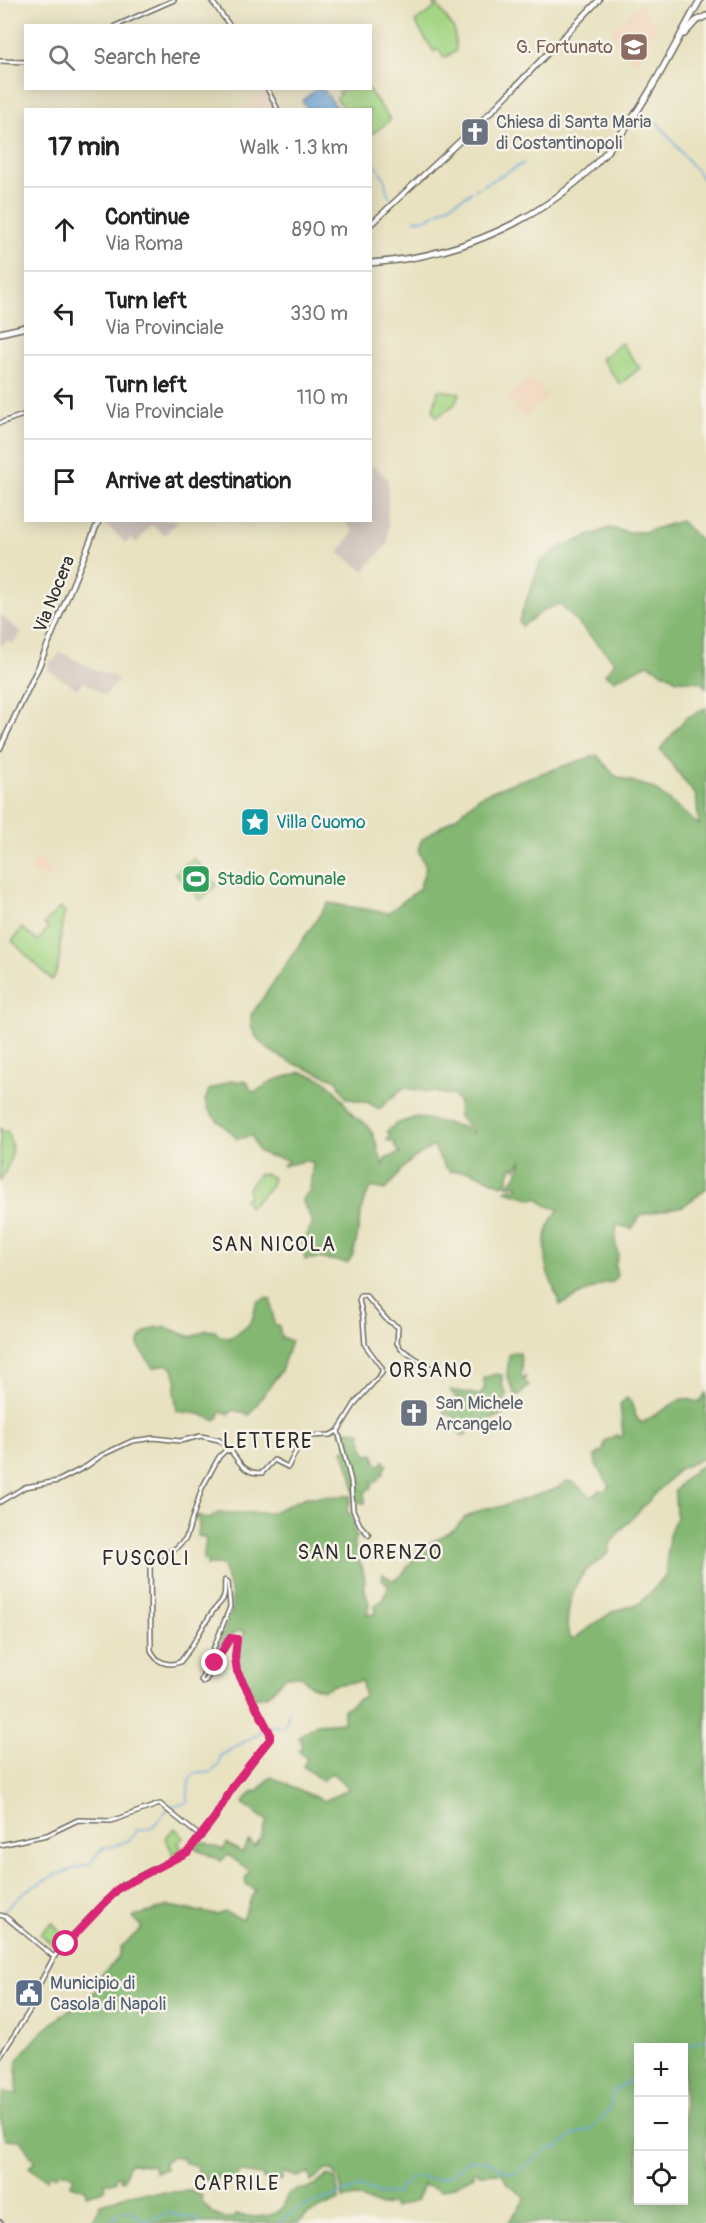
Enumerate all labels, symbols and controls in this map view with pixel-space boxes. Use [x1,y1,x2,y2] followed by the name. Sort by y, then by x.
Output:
[24,24,372,90] search box
[618,31,650,63] school or university icon: G. Fortunato
[516,36,613,59] place label: G. Fortunato
[45,41,78,74] icon: search
[93,43,200,71] text: Search here
[496,111,651,155] place label: Chiesa di Santa Maria di Costantinopoli
[459,116,491,148] church icon: Chiesa di Santa Maria di Costantinopoli
[48,131,120,163] text: 17 min
[240,135,348,160] text: Walk · 1.3 km
[105,203,189,231] text: Continue
[48,213,81,246] icon: ahead
[292,217,348,242] text: 890 m
[105,231,183,256] text: Via Roma
[105,287,187,315] text: Turn left
[48,297,81,330] icon: left
[290,301,348,326] text: 330 m
[105,315,224,340] text: Via Provinciale
[105,371,187,399] text: Turn left
[48,381,81,414] icon: left
[297,385,348,410] text: 110 m
[105,399,224,424] text: Via Provinciale
[48,465,81,498] icon: arrive
[105,467,291,495] text: Arrive at destination
[29,552,80,636] street label: Via Nocera
[239,806,271,838] place icon: Villa Cuomo
[276,811,366,834] place label: Villa Cuomo
[180,863,212,895] sports icon: Stadio Comunale
[217,868,346,891] place label: Stadio Comunale
[211,1232,337,1257] district label: SAN NICOLA
[389,1358,473,1383] district label: ORSANO
[435,1392,523,1436] place label: San Michele Arcangelo
[398,1397,430,1429] church icon: San Michele Arcangelo
[223,1428,313,1455] district label: LETTERE
[297,1540,443,1565] district label: SAN LORENZO
[102,1546,190,1571] district label: FUSCOLI
[201,1649,227,1675] route end
[52,1930,78,1956] route start
[50,1972,166,2016] place label: Municipio di Casola di Napoli
[13,1977,45,2009] public building icon: Municipio di Casola di Napoli
[634,2043,688,2205] map controls
[634,2043,688,2097] button: +
[634,2097,688,2151] button: −
[634,2151,688,2205] button: locate
[194,2171,280,2196] district label: CAPRILE

